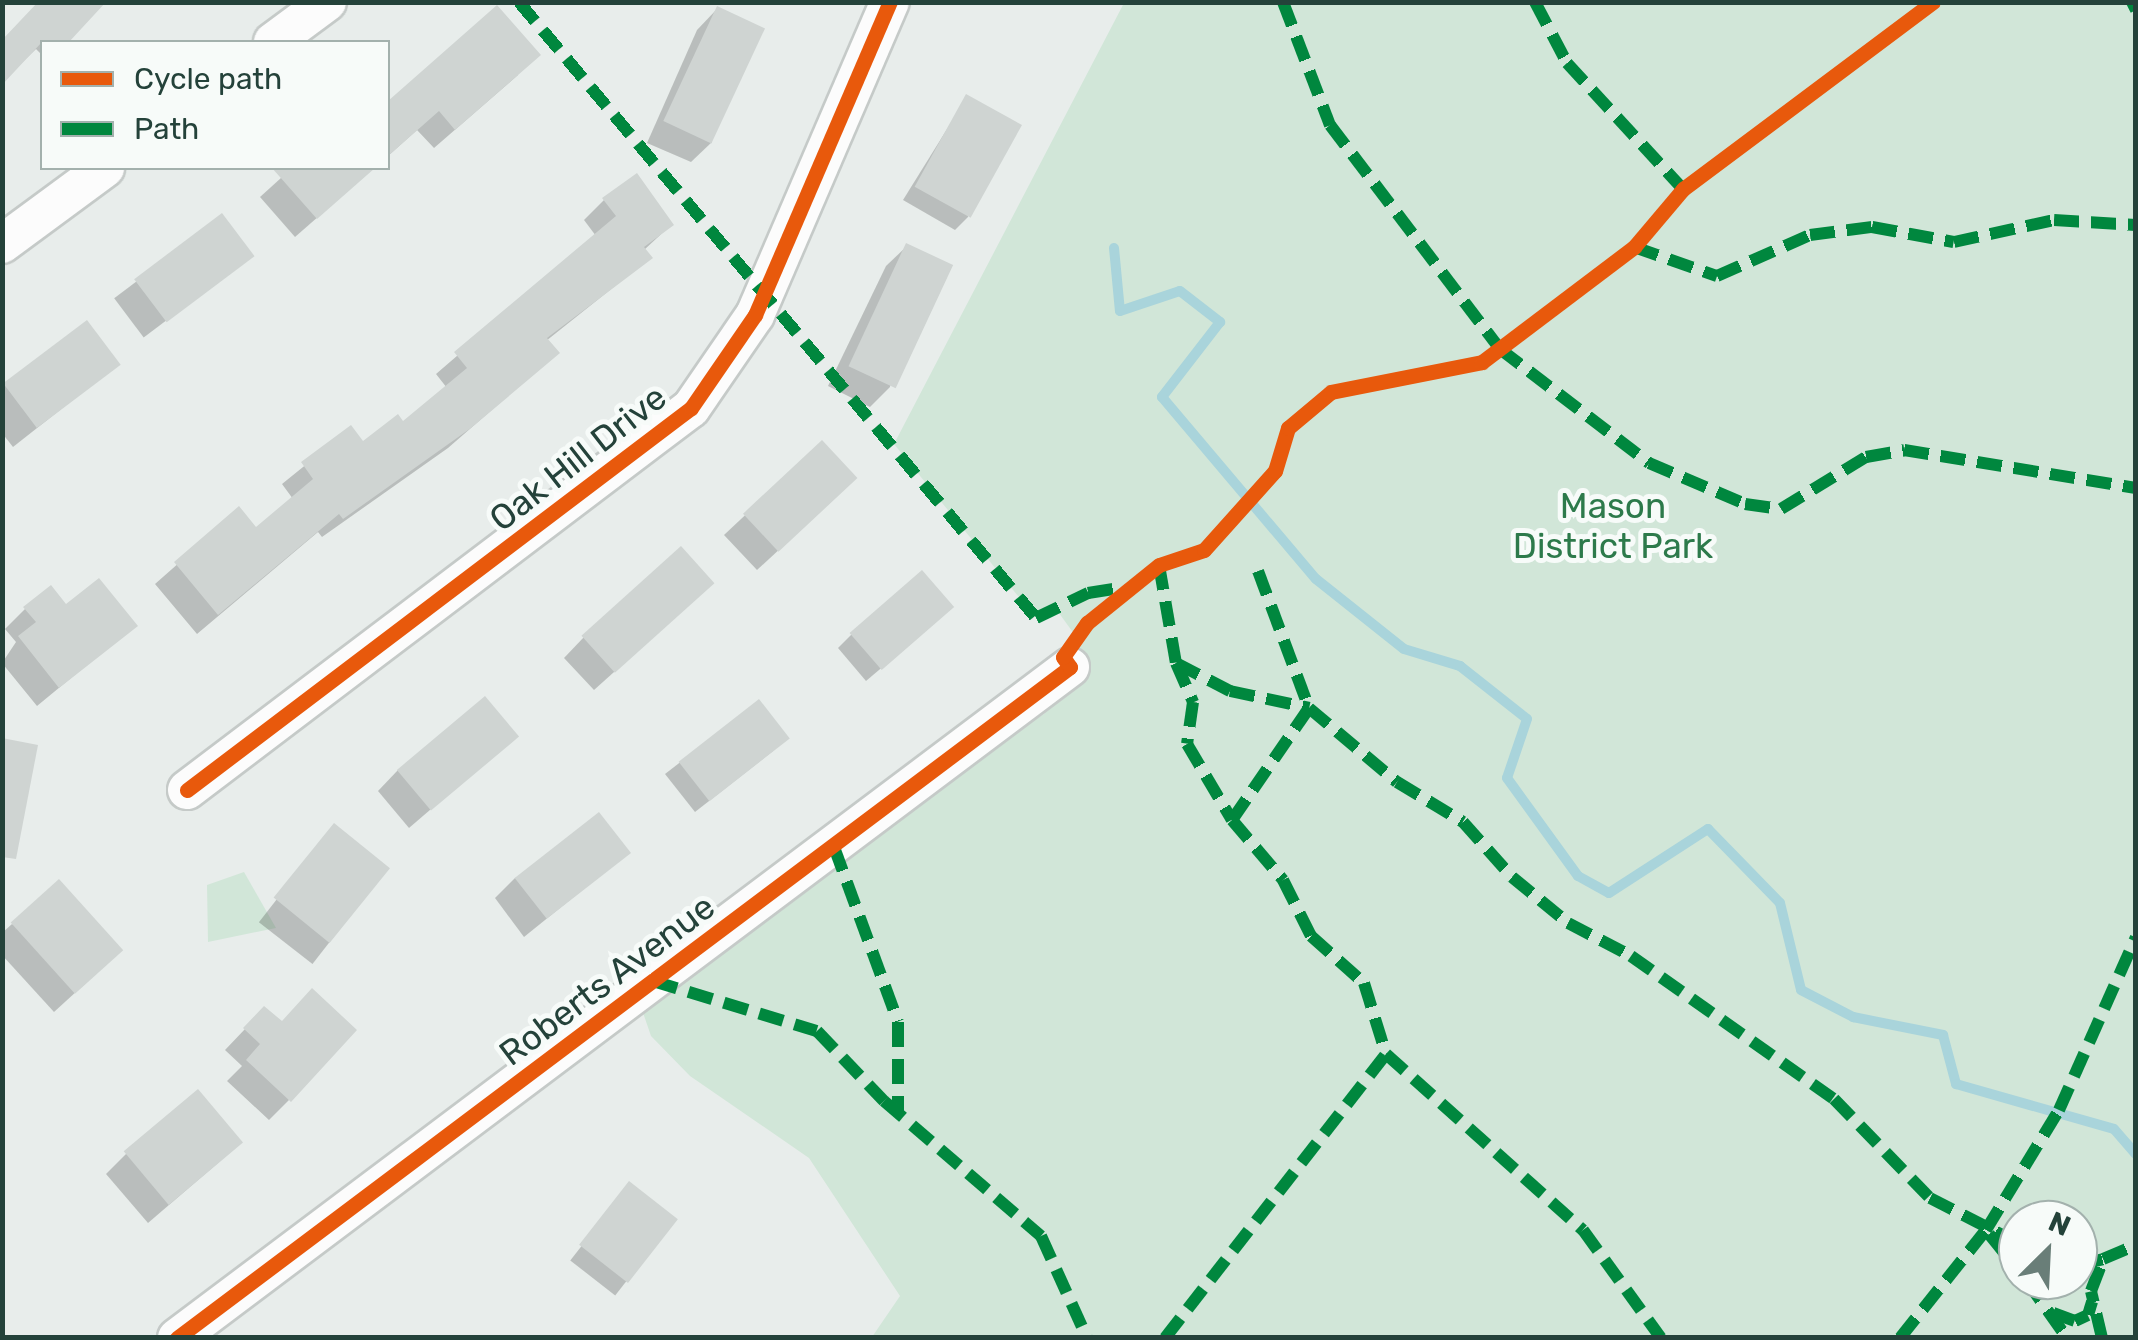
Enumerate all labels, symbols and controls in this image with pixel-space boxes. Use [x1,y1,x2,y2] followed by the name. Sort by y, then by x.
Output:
[40,40,390,170] legend
[134,61,282,97] text: Cycle path
[134,111,199,147] text: Path
[481,376,675,540] street label: Oak Hill Drive
[1513,485,1713,567] park label: Mason District Park
[491,885,723,1075] street label: Roberts Avenue
[1998,1200,2098,1300] north arrow
[2044,1205,2075,1243] text: N

